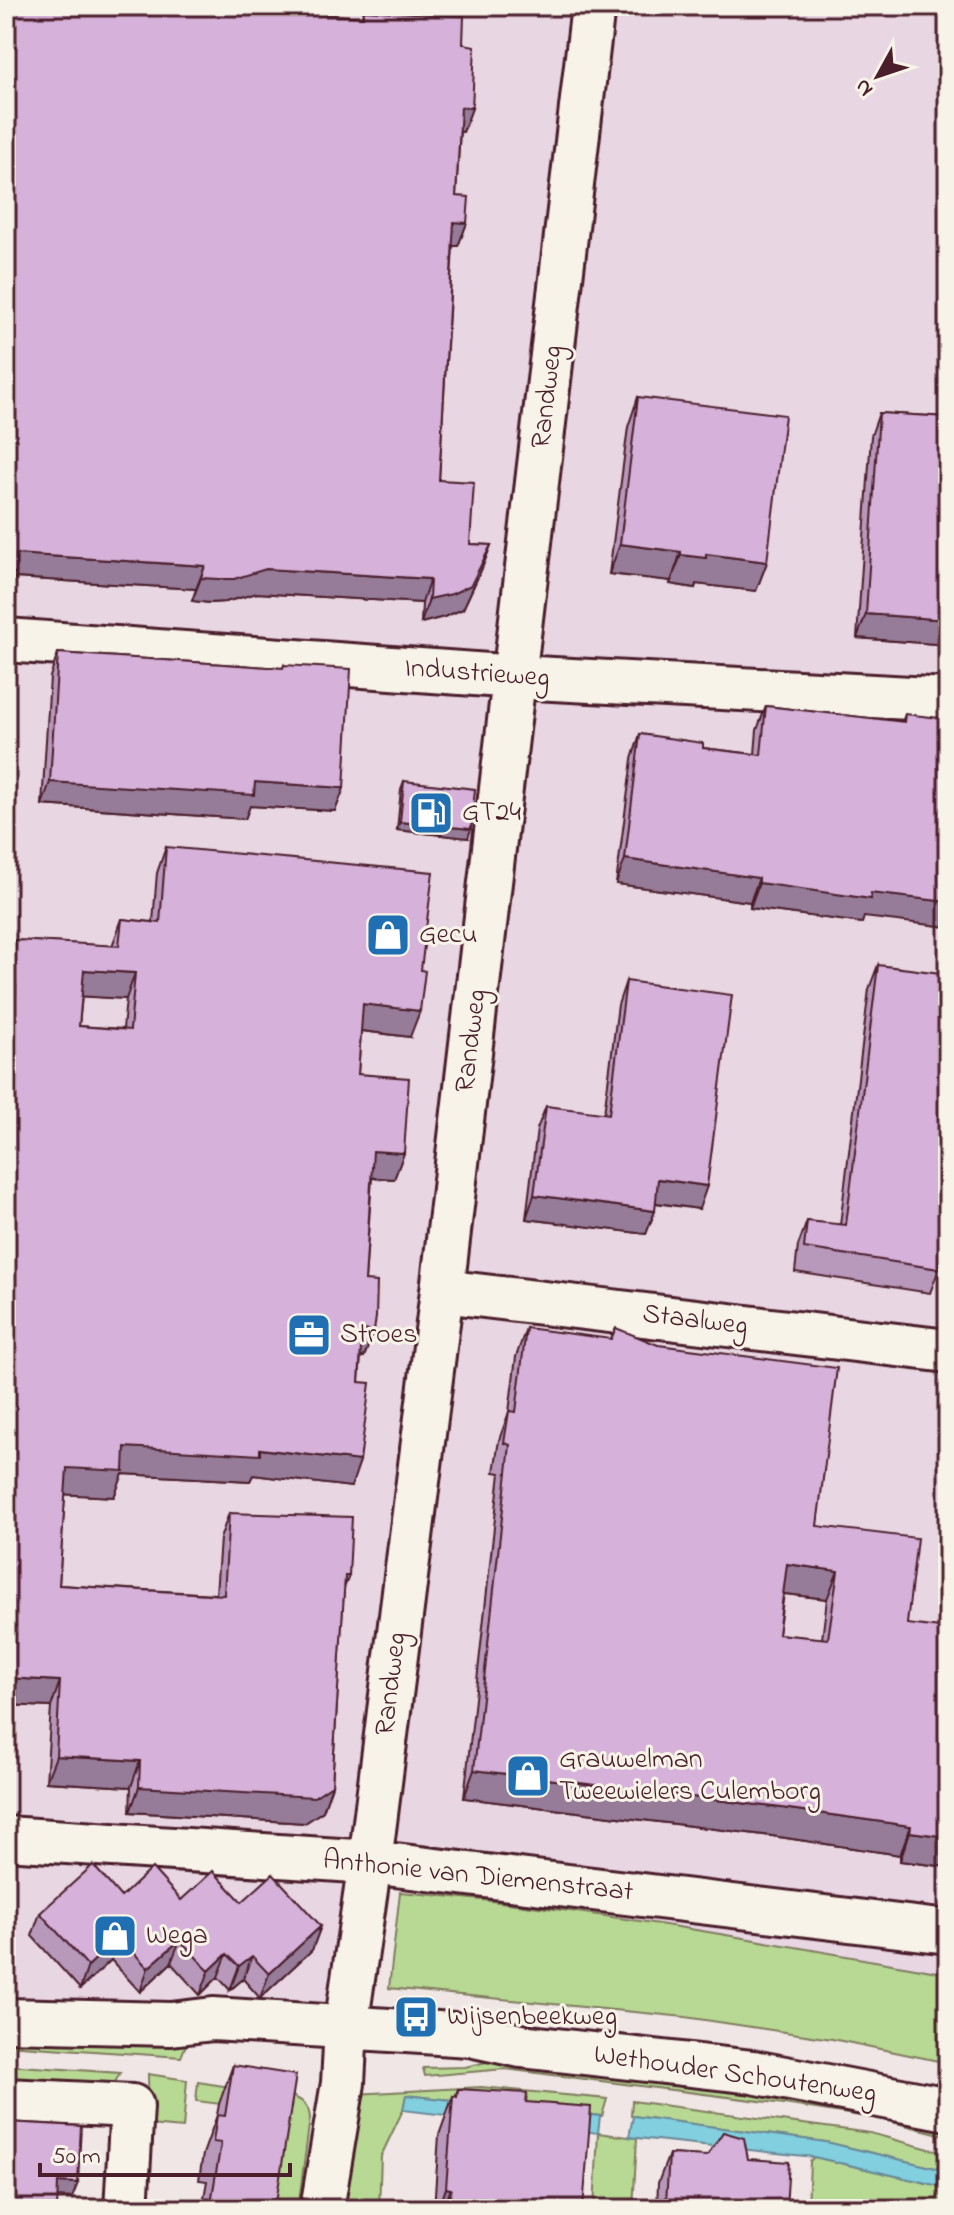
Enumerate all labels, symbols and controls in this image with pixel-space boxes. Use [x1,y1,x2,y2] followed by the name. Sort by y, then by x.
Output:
[838,36,918,116] north arrow
[848,71,882,103] text: N
[521,343,575,451] street label: Randweg
[403,648,551,700] street label: Industrieweg
[407,789,455,837] fuel station icon: GT24
[462,793,522,834] place label: GT24
[364,911,412,959] shop icon: Gecu
[419,915,477,956] place label: Gecu
[445,987,499,1095] street label: Randweg
[640,1294,750,1348] street label: Staalweg
[285,1311,333,1359] office icon: Stroes
[340,1315,417,1356] place label: Stroes
[365,1630,419,1738] street label: Randweg
[559,1740,821,1813] place label: Grauwelman Tweewielers Culemborg
[504,1752,552,1800] shop icon: Grauwelman Tweewielers Culemborg
[321,1840,635,1914] street label: Anthonie van Diemenstraat
[91,1912,139,1960] shop icon: Wega
[146,1916,208,1957] place label: Wega
[392,1993,440,2041] bus stop icon: Wijsenbeekweg
[447,1997,617,2038] place label: Wijsenbeekweg
[591,2035,879,2115] street label: Wethouder Schoutenweg
[40,2127,290,2177] scale bar
[52,2140,101,2175] text: 50 m

